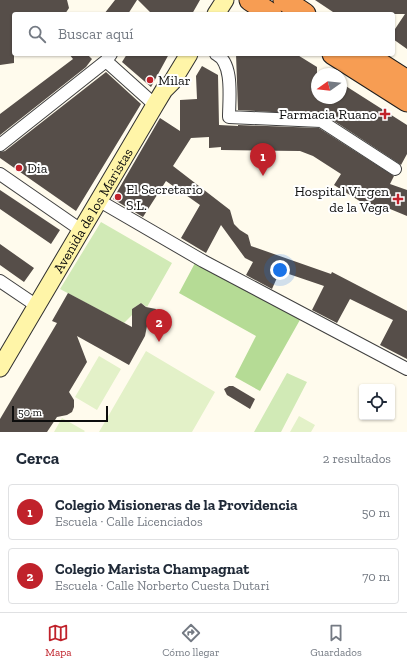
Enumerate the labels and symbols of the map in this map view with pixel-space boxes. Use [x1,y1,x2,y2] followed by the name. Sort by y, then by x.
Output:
[311,68,347,104] north arrow
[158,72,191,89] place label: Milar
[145,75,155,85] marker: Milar
[279,106,377,123] place label: Farmacia Ruano
[380,109,390,119] marker: Farmacia Ruano
[250,143,276,176] pin: 1
[49,145,136,276] street label: Avenida de los Maristas
[27,160,48,177] place label: Dia
[14,163,24,173] marker: Dia
[126,181,203,214] place label: El Secretario S.L.
[295,183,389,216] place label: Hospital Virgen de la Vega
[113,192,123,202] marker: El Secretario S.L.
[392,193,404,205] marker: Hospital Virgen de la Vega
[270,260,290,280] your location
[146,309,172,342] pin: 2
[12,404,108,423] scale bar

